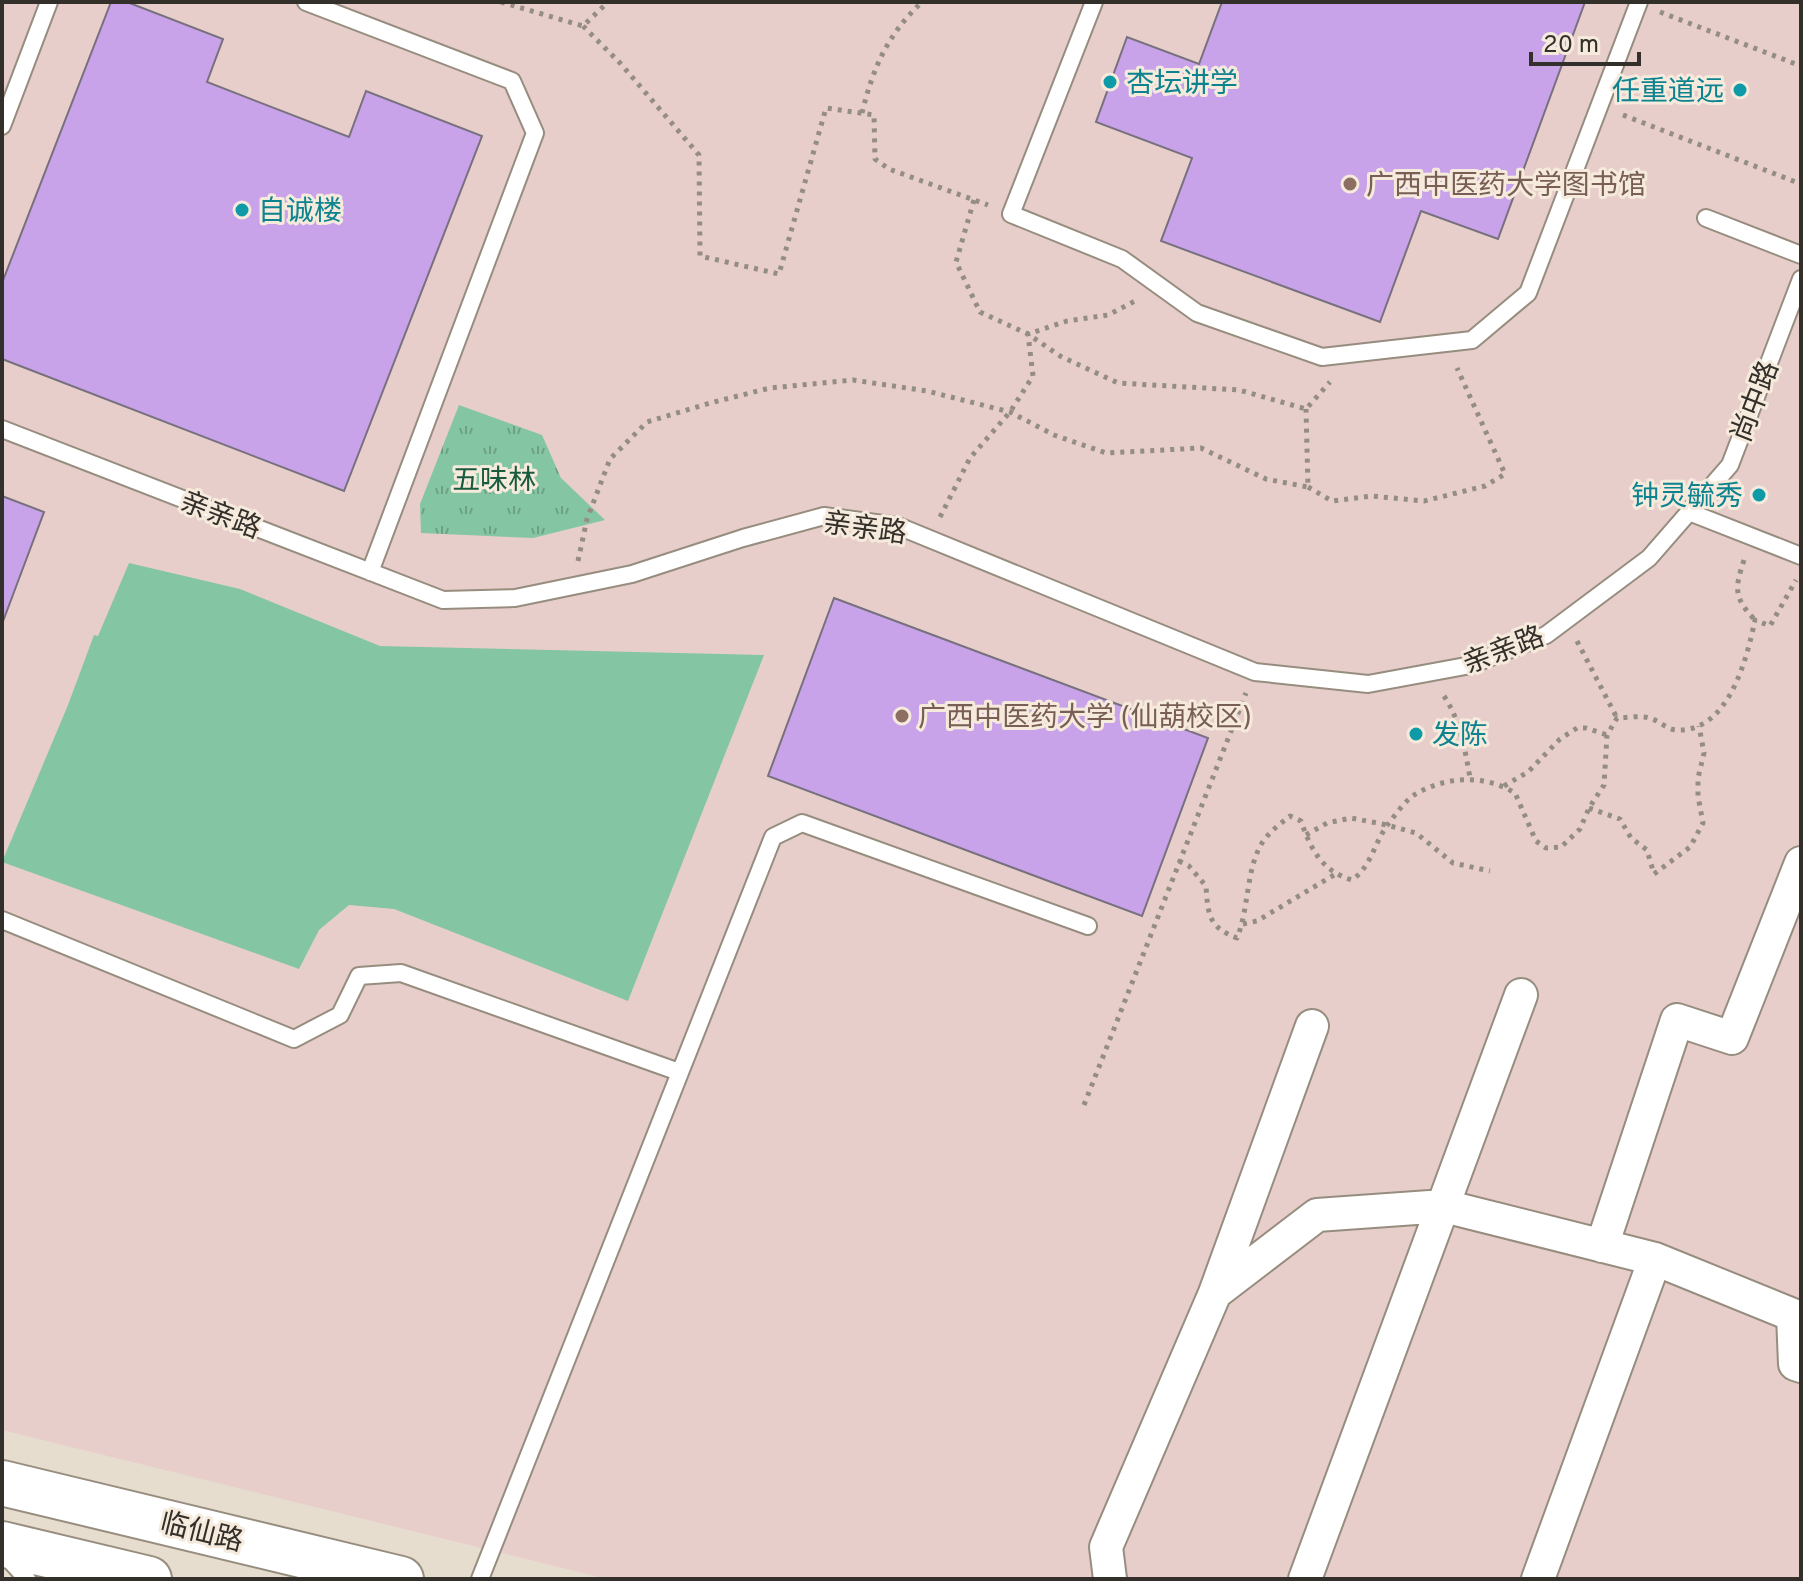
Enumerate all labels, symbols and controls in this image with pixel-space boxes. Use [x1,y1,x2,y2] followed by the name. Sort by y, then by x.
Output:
[1531,16,1639,66] scale bar
[1543,31,1599,61] text: 20 m
[1126,67,1238,103] place label: 杏坛讲学
[1101,73,1119,91] marker: 杏坛讲学
[1612,75,1724,111] place label: 任重道远
[1731,81,1749,99] marker: 任重道远
[1366,169,1646,205] place label: 广西中医药大学图书馆
[1341,175,1359,193] marker: 广西中医药大学图书馆
[258,195,342,231] place label: 自诚楼
[233,201,251,219] marker: 自诚楼
[1725,356,1789,448] street label: 尚中路
[452,464,536,500] park label: 五味林
[1631,480,1743,516] place label: 钟灵毓秀
[174,485,266,549] street label: 亲亲路
[1750,486,1768,504] marker: 钟灵毓秀
[820,506,909,554] street label: 亲亲路
[1458,620,1550,684] street label: 亲亲路
[918,701,1252,737] place label: 广西中医药大学 (仙葫校区)
[893,707,911,725] marker: 广西中医药大学 (仙葫校区)
[1432,719,1488,755] place label: 发陈
[1407,725,1425,743] marker: 发陈
[156,1506,246,1562] street label: 临仙路

